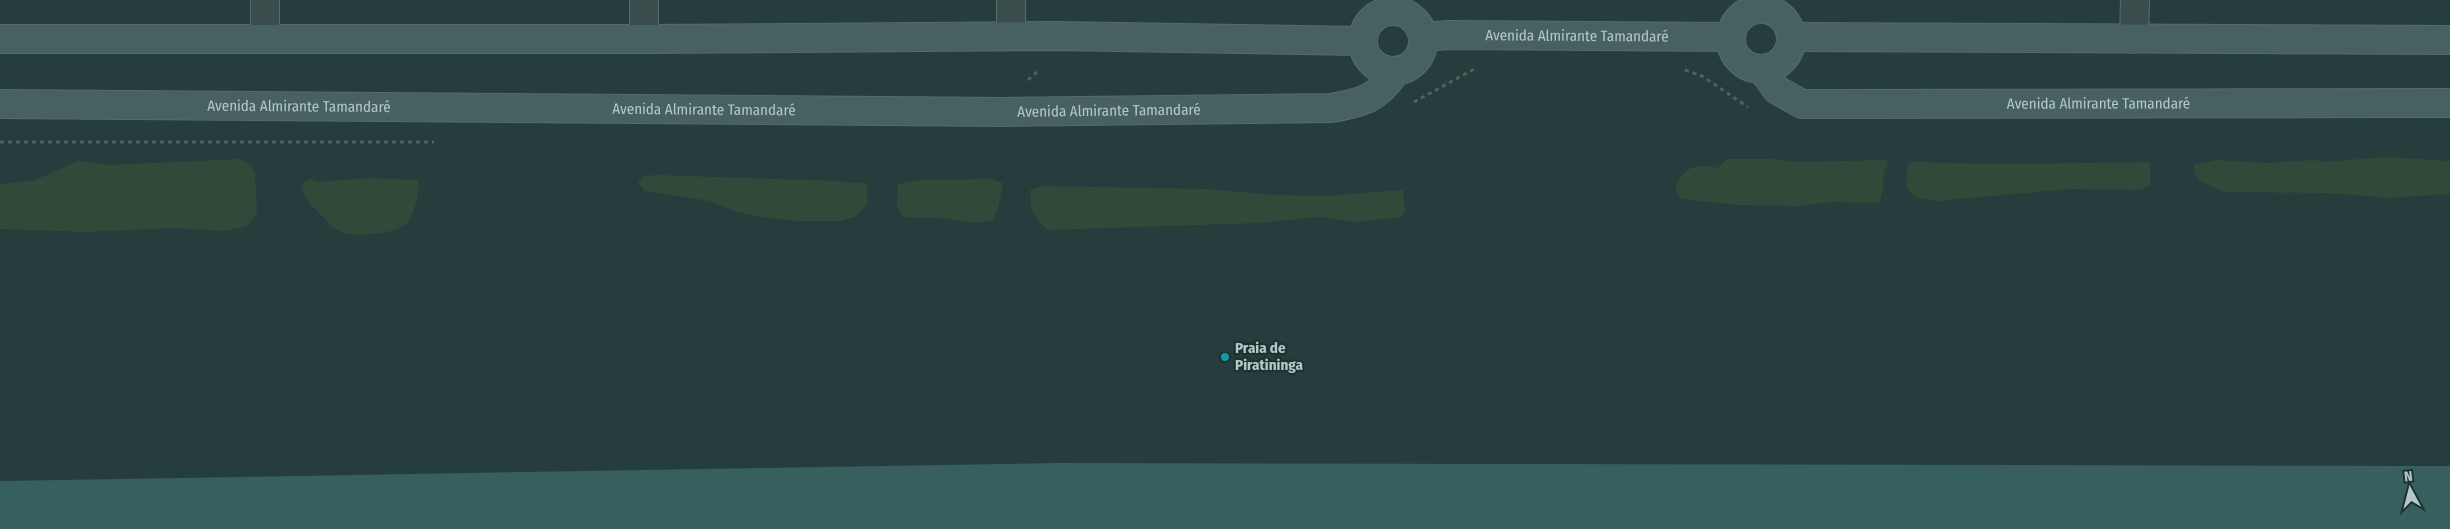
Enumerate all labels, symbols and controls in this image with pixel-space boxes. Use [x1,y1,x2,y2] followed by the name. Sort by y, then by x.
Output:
[1485,26,1669,46] street label: Avenida Almirante Tamandaré
[2007,94,2190,113] street label: Avenida Almirante Tamandaré
[207,97,391,116] street label: Avenida Almirante Tamandaré
[612,100,796,119] street label: Avenida Almirante Tamandaré
[1017,101,1201,121] street label: Avenida Almirante Tamandaré
[1235,339,1303,374] place label: Praia de Piratininga
[1219,351,1231,363] marker: Praia de Piratininga
[2385,464,2435,514] north arrow
[2403,468,2414,486] text: N

